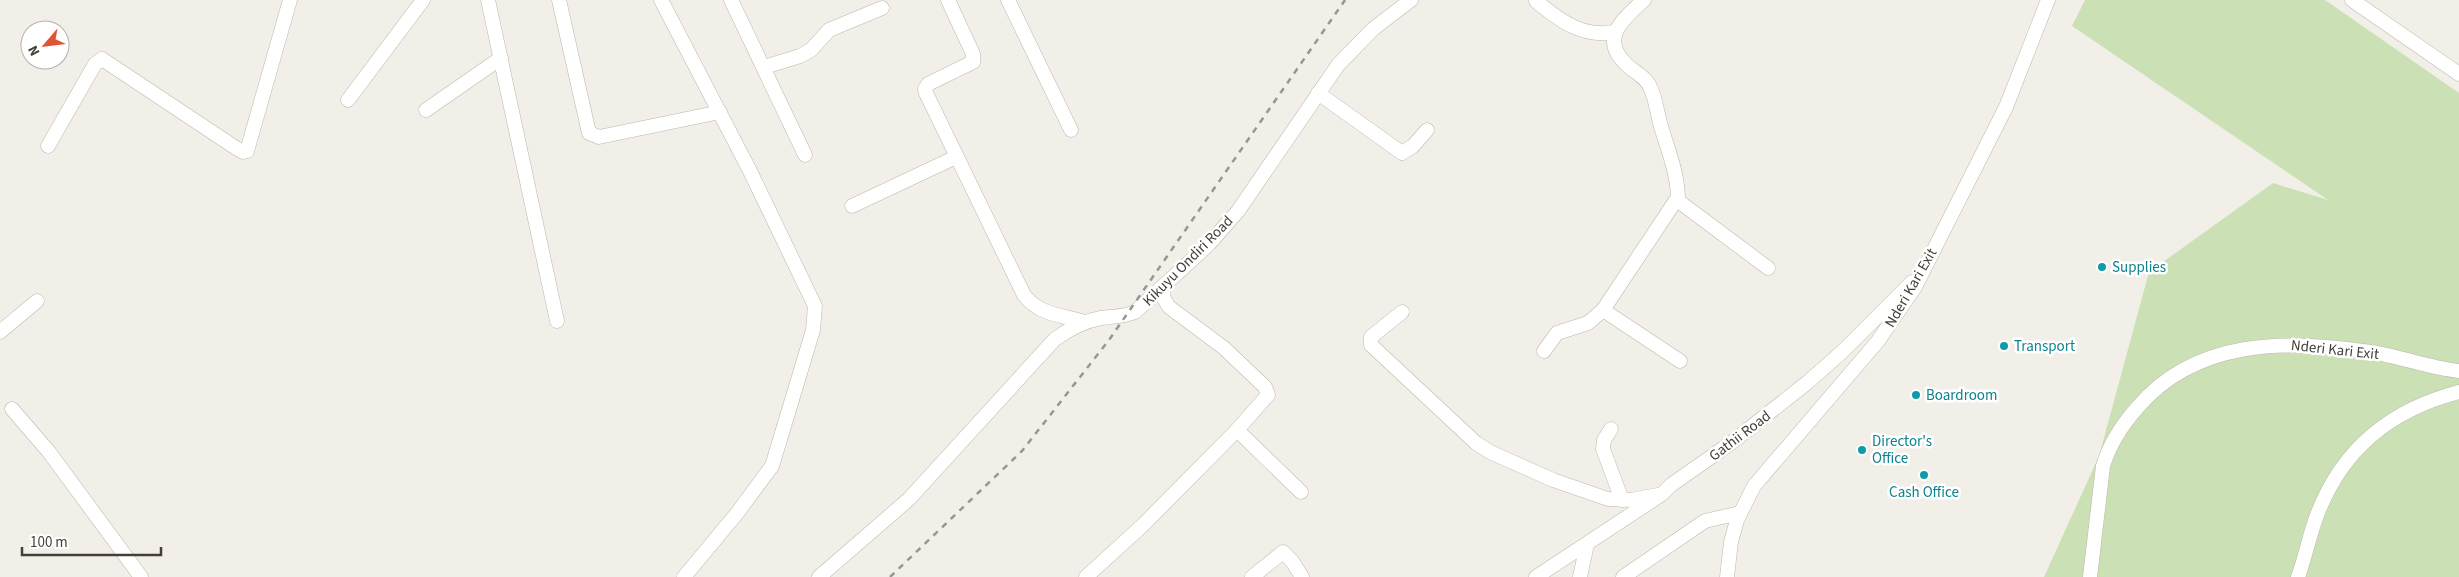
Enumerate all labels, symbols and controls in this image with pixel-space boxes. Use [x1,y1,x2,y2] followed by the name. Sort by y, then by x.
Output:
[20,20,70,70] north arrow
[23,42,45,59] text: N
[1138,211,1238,311] street label: Kikuyu Ondiri Road
[1880,244,1942,332] street label: Nderi Kari Exit
[2112,257,2166,278] place label: Supplies
[2096,261,2108,273] marker: Supplies
[2290,335,2380,365] street label: Nderi Kari Exit
[2014,336,2075,357] place label: Transport
[1998,340,2010,352] marker: Transport
[1926,385,1997,406] place label: Boardroom
[1910,389,1922,401] marker: Boardroom
[1705,406,1775,466] street label: Gathii Road
[1872,431,1932,469] place label: Director's Office
[1856,444,1868,456] marker: Director's Office
[1918,469,1930,481] marker: Cash Office
[1889,482,1959,503] place label: Cash Office
[22,524,161,556] scale bar
[30,532,68,553] text: 100 m

